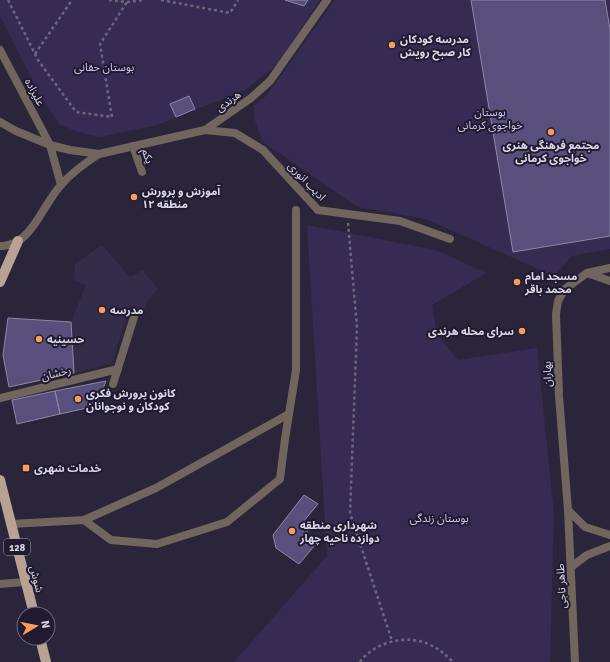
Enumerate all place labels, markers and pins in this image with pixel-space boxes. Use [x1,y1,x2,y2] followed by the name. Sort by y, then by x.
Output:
[400,33,472,61] place label: مدرسه کودکان کار صبح رویش
[387,40,397,50] marker: مدرسه کودکان کار صبح رویش
[546,127,556,137] marker: مجتمع فرهنگی هنری خواجوی كرمانی
[502,139,600,165] place label: مجتمع فرهنگی هنری خواجوی كرمانی
[142,185,221,211] place label: آموزش و پرورش منطقه ۱۲
[129,192,139,202] marker: آموزش و پرورش منطقه ۱۲
[524,270,577,296] place label: مسجد امام محمد باقر
[512,277,522,287] marker: مسجد امام محمد باقر
[110,304,143,317] place label: مدرسه
[97,305,107,315] marker: مدرسه
[428,325,514,338] place label: سرای محله هرندی
[517,326,527,336] marker: سرای محله هرندی
[47,333,85,346] place label: حسینیه
[34,334,44,344] marker: حسینیه
[86,387,176,413] place label: کانون پرورش فکری کودکان و نوجوانان
[73,394,83,404] marker: کانون پرورش فکری کودکان و نوجوانان
[34,462,102,475] place label: خدمات شهری
[21,463,31,473] marker: خدمات شهری
[299,519,380,546] place label: شهرداری منطقه دوازده ناحیه چهار
[287,526,297,536] marker: شهرداری منطقه دوازده ناحیه چهار

